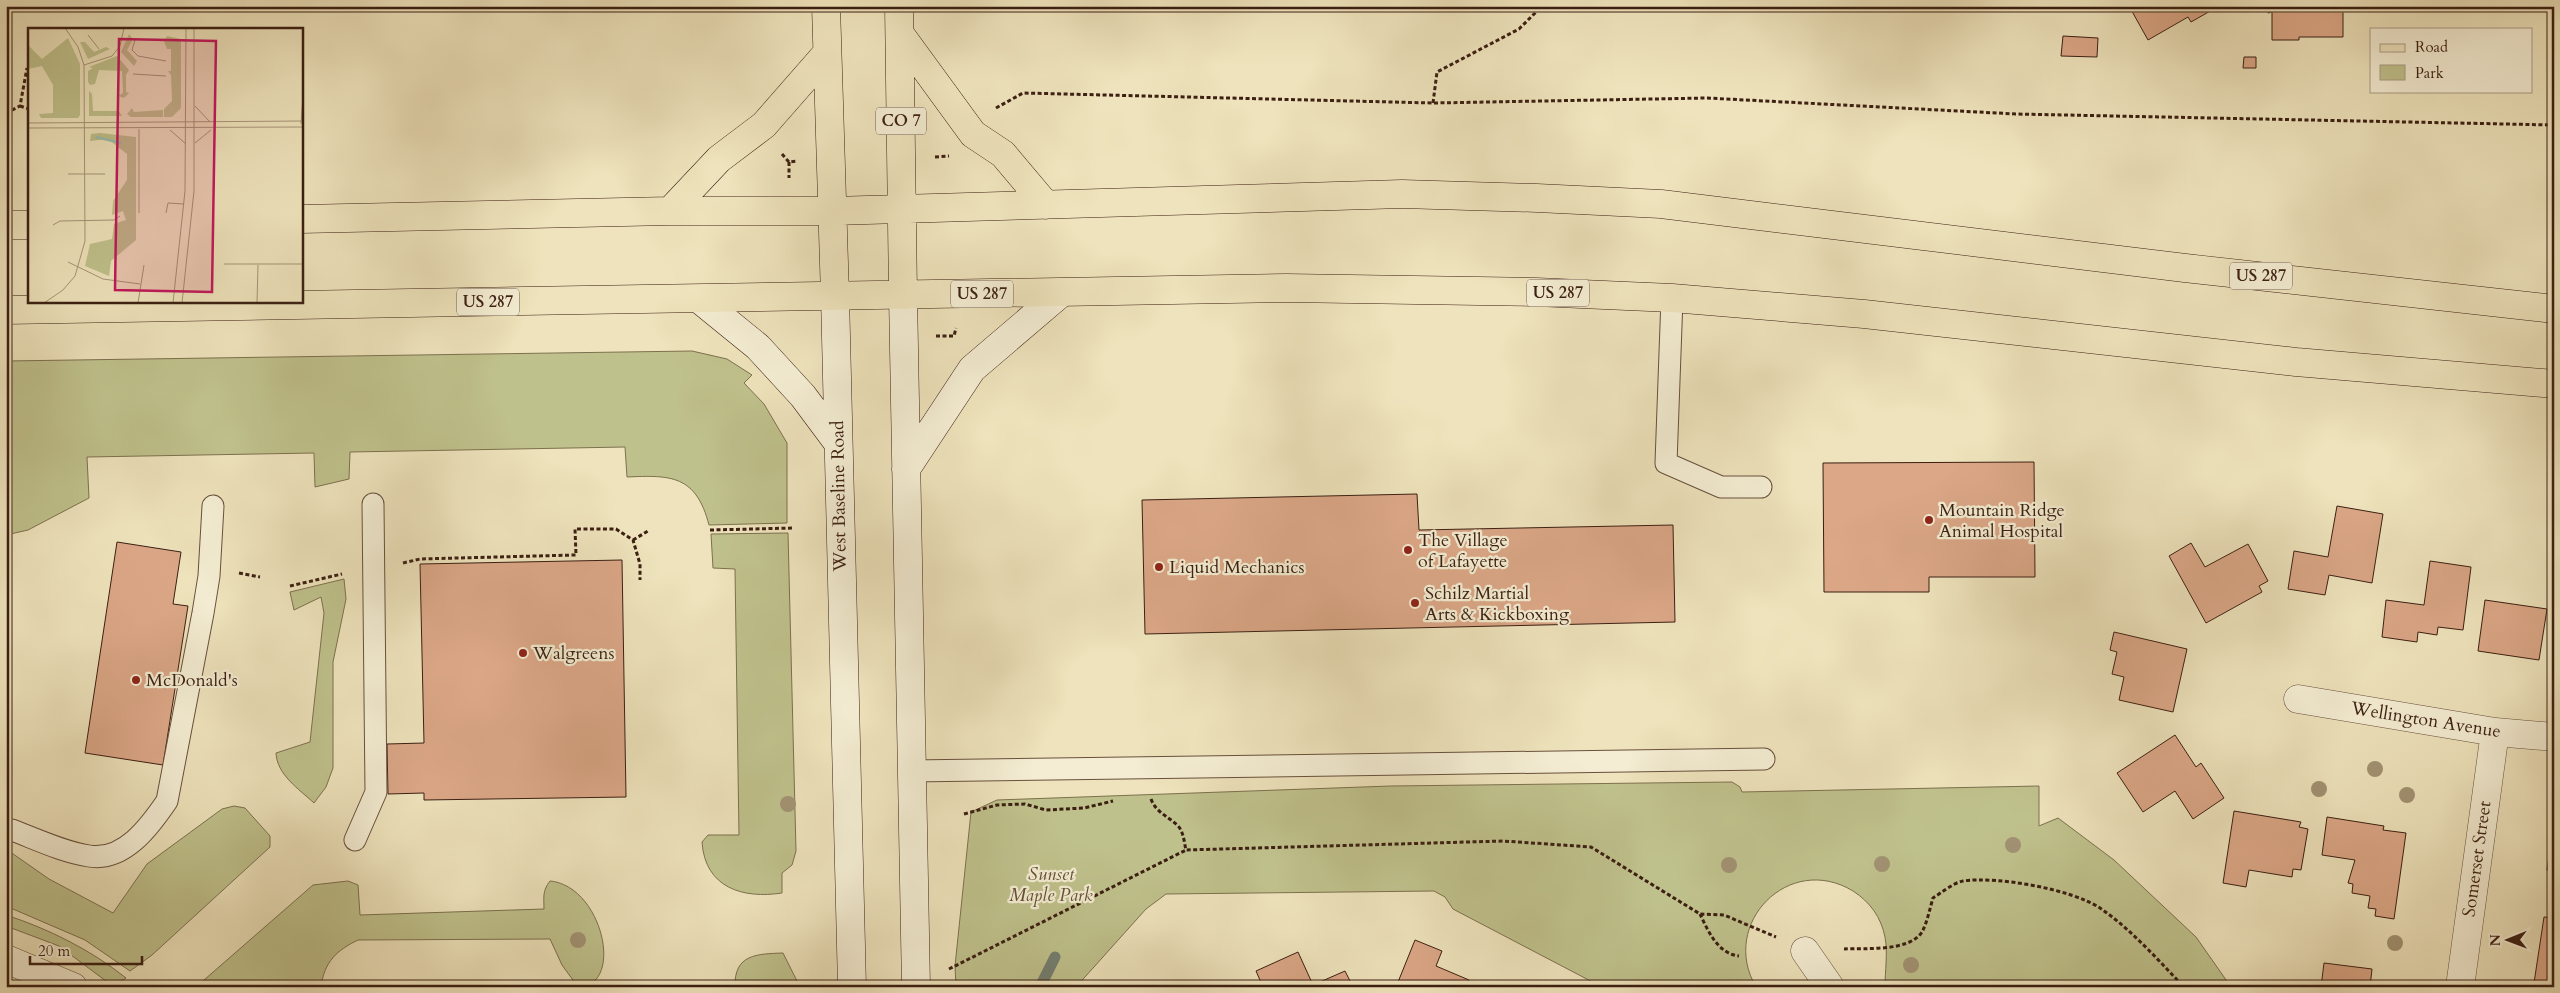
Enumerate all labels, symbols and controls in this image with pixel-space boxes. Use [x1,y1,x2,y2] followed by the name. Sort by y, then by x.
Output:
[28,28,302,302] inset map
[2370,28,2532,92] legend
[2415,37,2448,57] text: Road
[2415,63,2444,83] text: Park
[876,108,926,134] road number: CO 7
[2230,262,2292,290] road number: US 287
[951,280,1013,308] road number: US 287
[1527,280,1589,306] road number: US 287
[457,288,519,316] road number: US 287
[825,420,853,573] street label: West Baseline Road
[1939,498,2065,544] place label: Mountain Ridge Animal Hospital
[1923,514,1935,526] marker: Mountain Ridge Animal Hospital
[1418,528,1508,574] place label: The Village of Lafayette
[1402,544,1414,556] marker: The Village of Lafayette
[1169,555,1304,580] place label: Liquid Mechanics
[1153,561,1165,573] marker: Liquid Mechanics
[1425,581,1570,627] place label: Schilz Martial Arts & Kickboxing
[1409,597,1421,609] marker: Schilz Martial Arts & Kickboxing
[532,641,615,666] place label: Walgreens
[517,647,529,659] marker: Walgreens
[146,668,238,693] place label: McDonald's
[130,674,142,686] marker: McDonald's
[2348,696,2503,744] street label: Wellington Avenue
[2456,799,2498,919] street label: Somerset Street
[1009,862,1093,908] park label: Sunset Maple Park
[2482,916,2532,966] north arrow
[30,933,142,965] scale bar
[2486,934,2505,946] text: N
[38,941,70,961] text: 20 m

